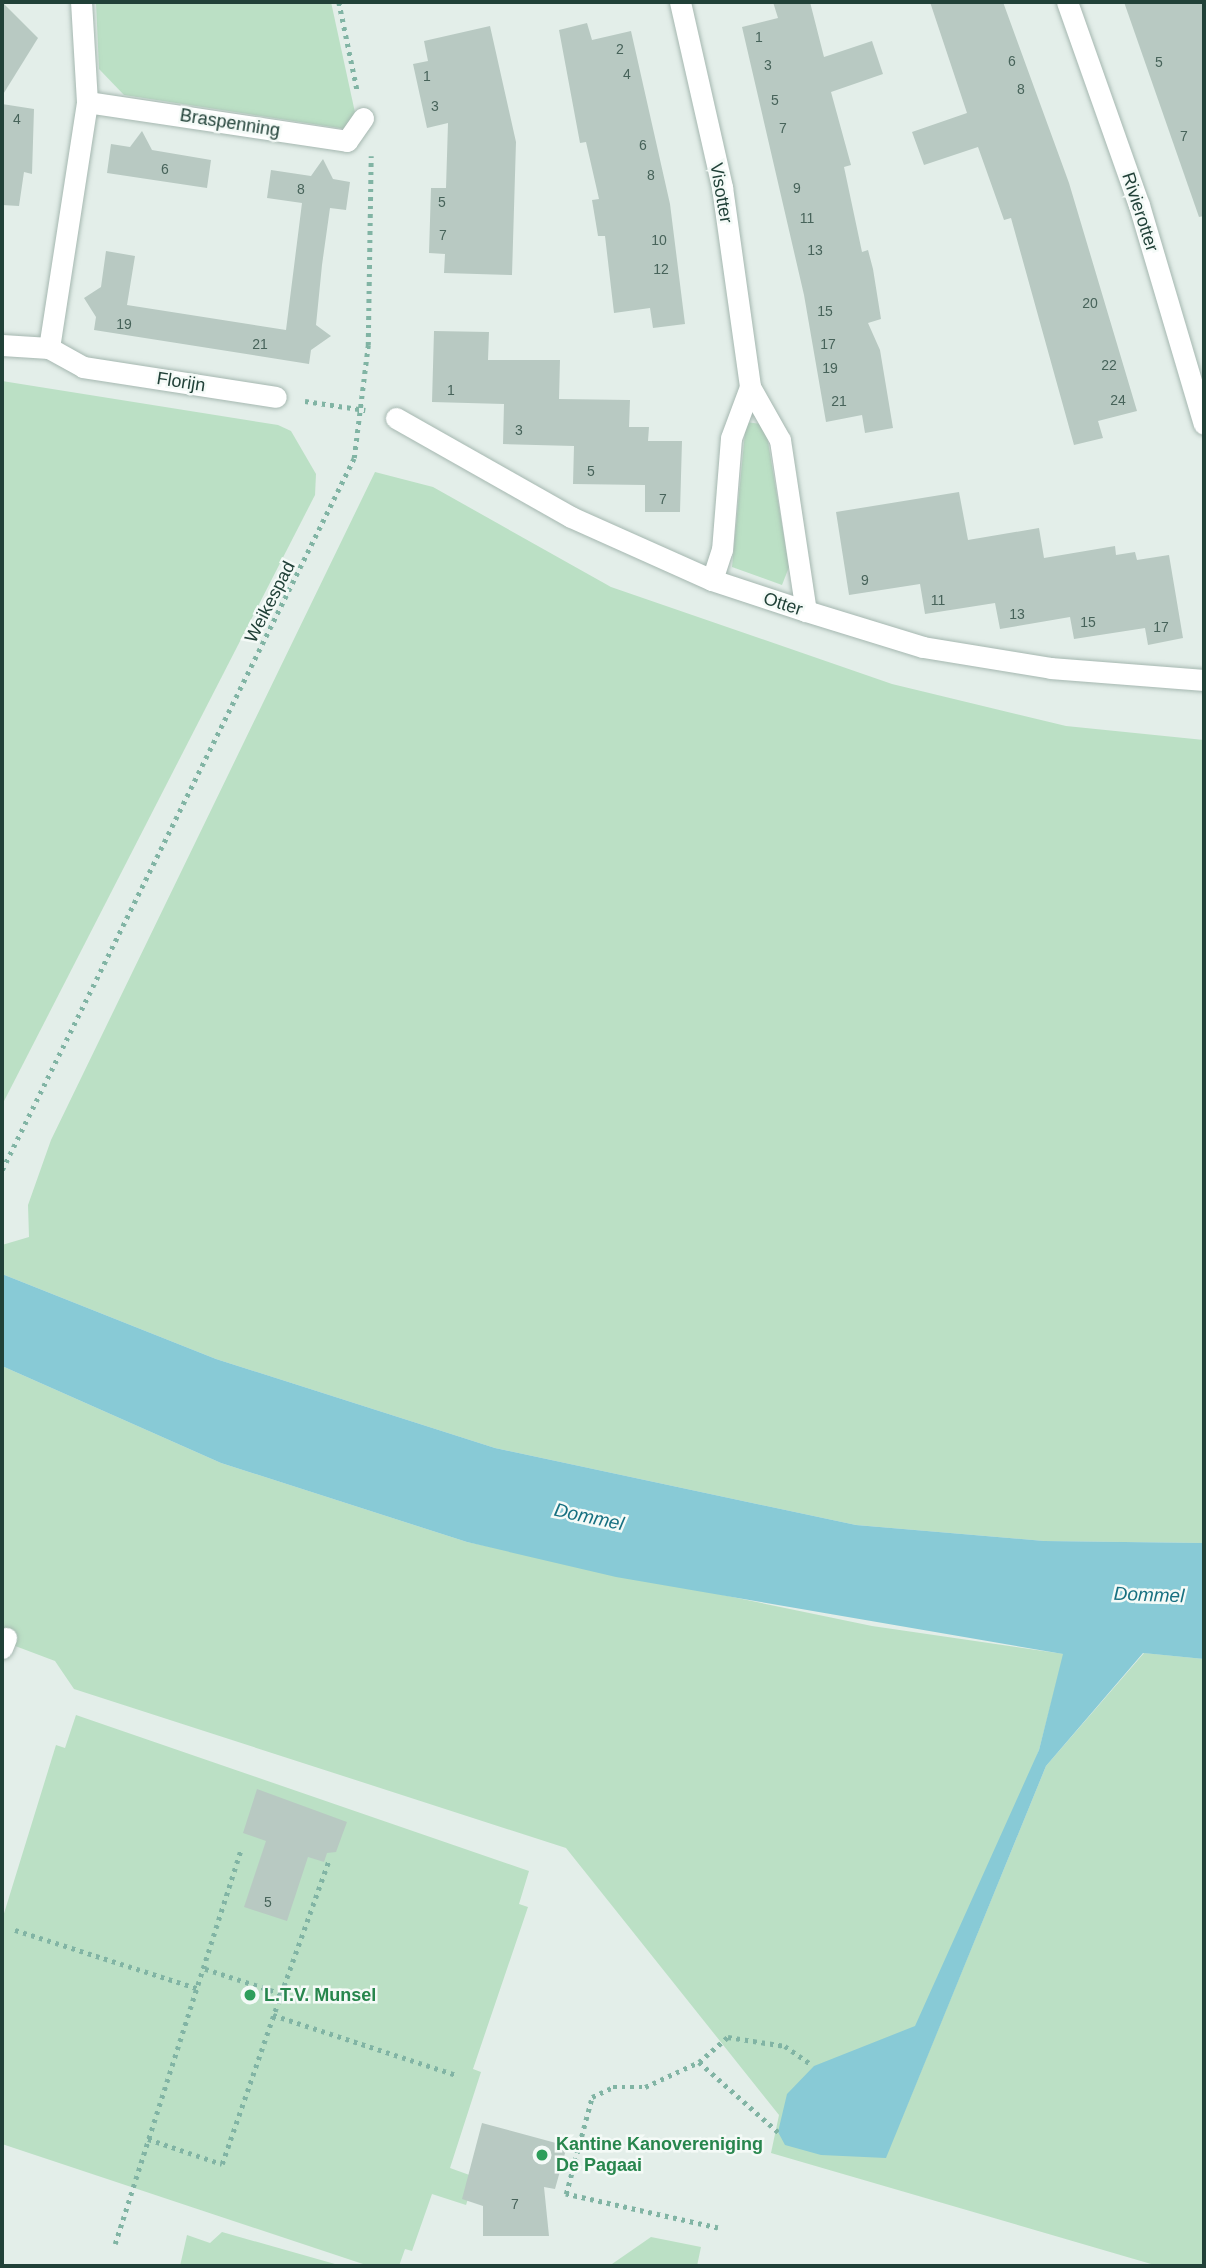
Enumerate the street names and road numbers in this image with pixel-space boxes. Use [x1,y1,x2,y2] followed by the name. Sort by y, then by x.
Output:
[178,104,282,142] street label: Braspenning
[705,161,737,225] street label: Visotter
[1117,170,1163,254] street label: Rivierotter
[155,367,207,397] street label: Florijn
[240,558,300,646] street label: Weikespad
[761,588,805,620] street label: Otter

